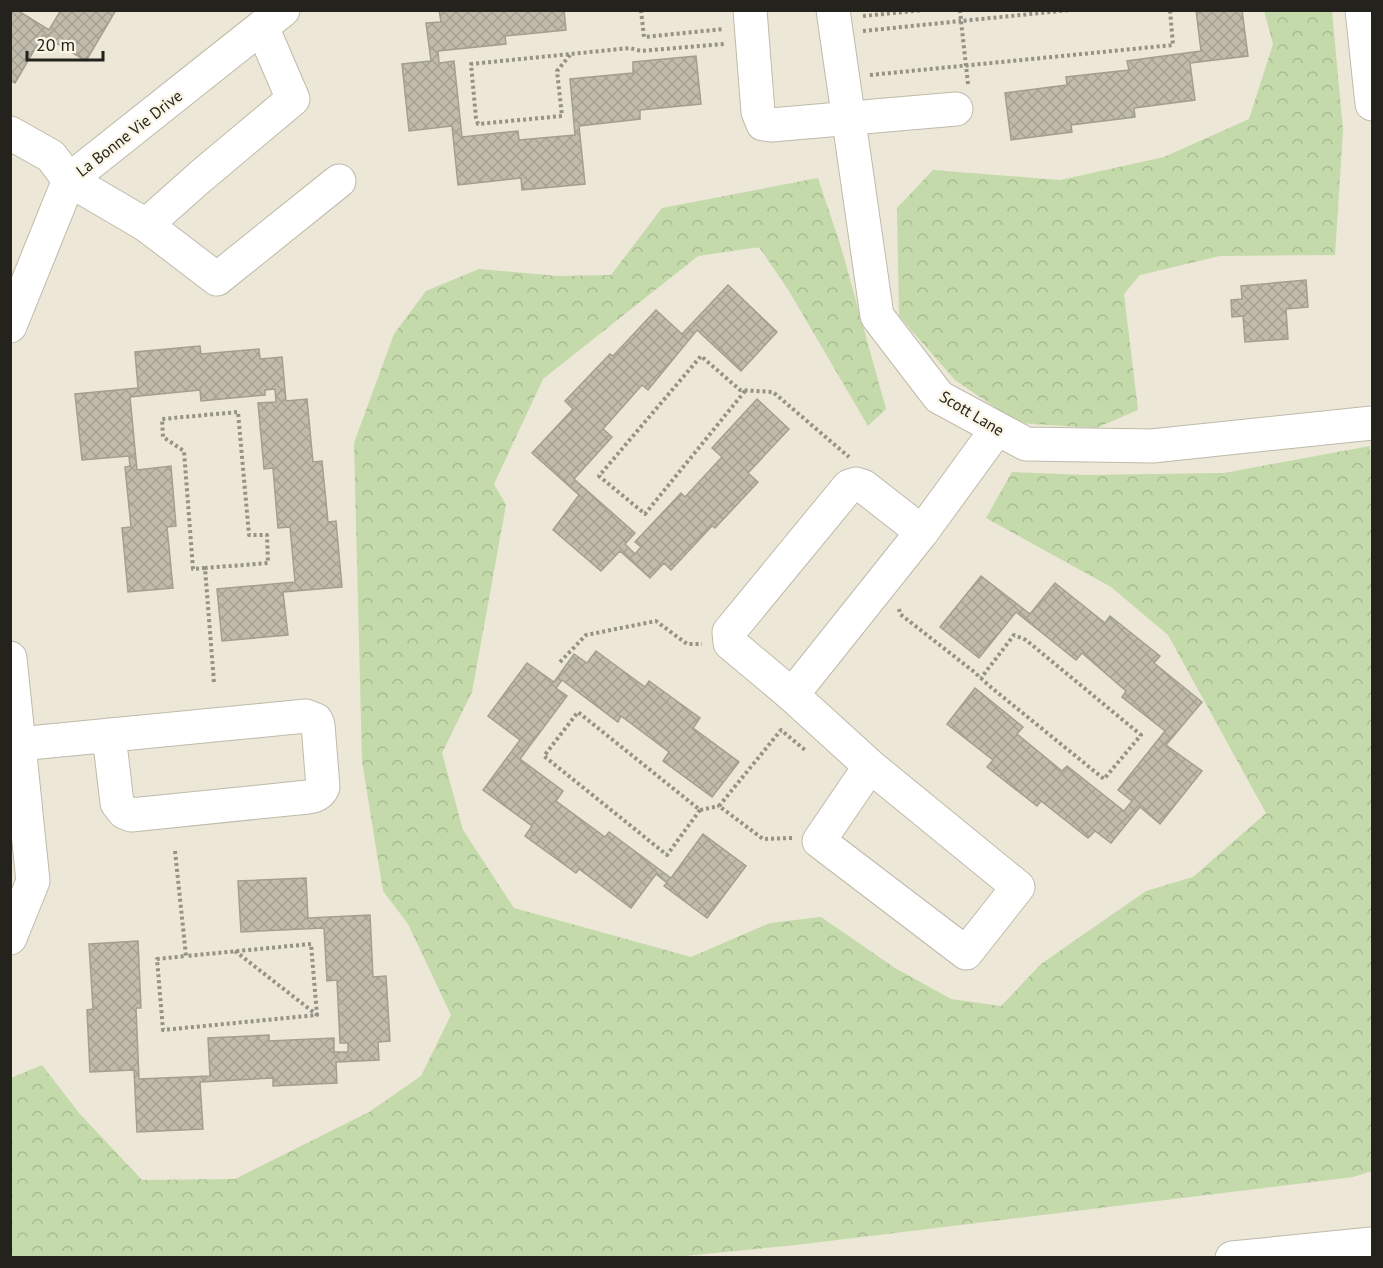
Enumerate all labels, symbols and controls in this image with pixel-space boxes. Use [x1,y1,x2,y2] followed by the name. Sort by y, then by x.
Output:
[27,24,104,62] scale bar
[36,33,75,56] text: 20 m
[72,85,186,181] street label: La Bonne Vie Drive
[936,386,1008,440] street label: Scott Lane

